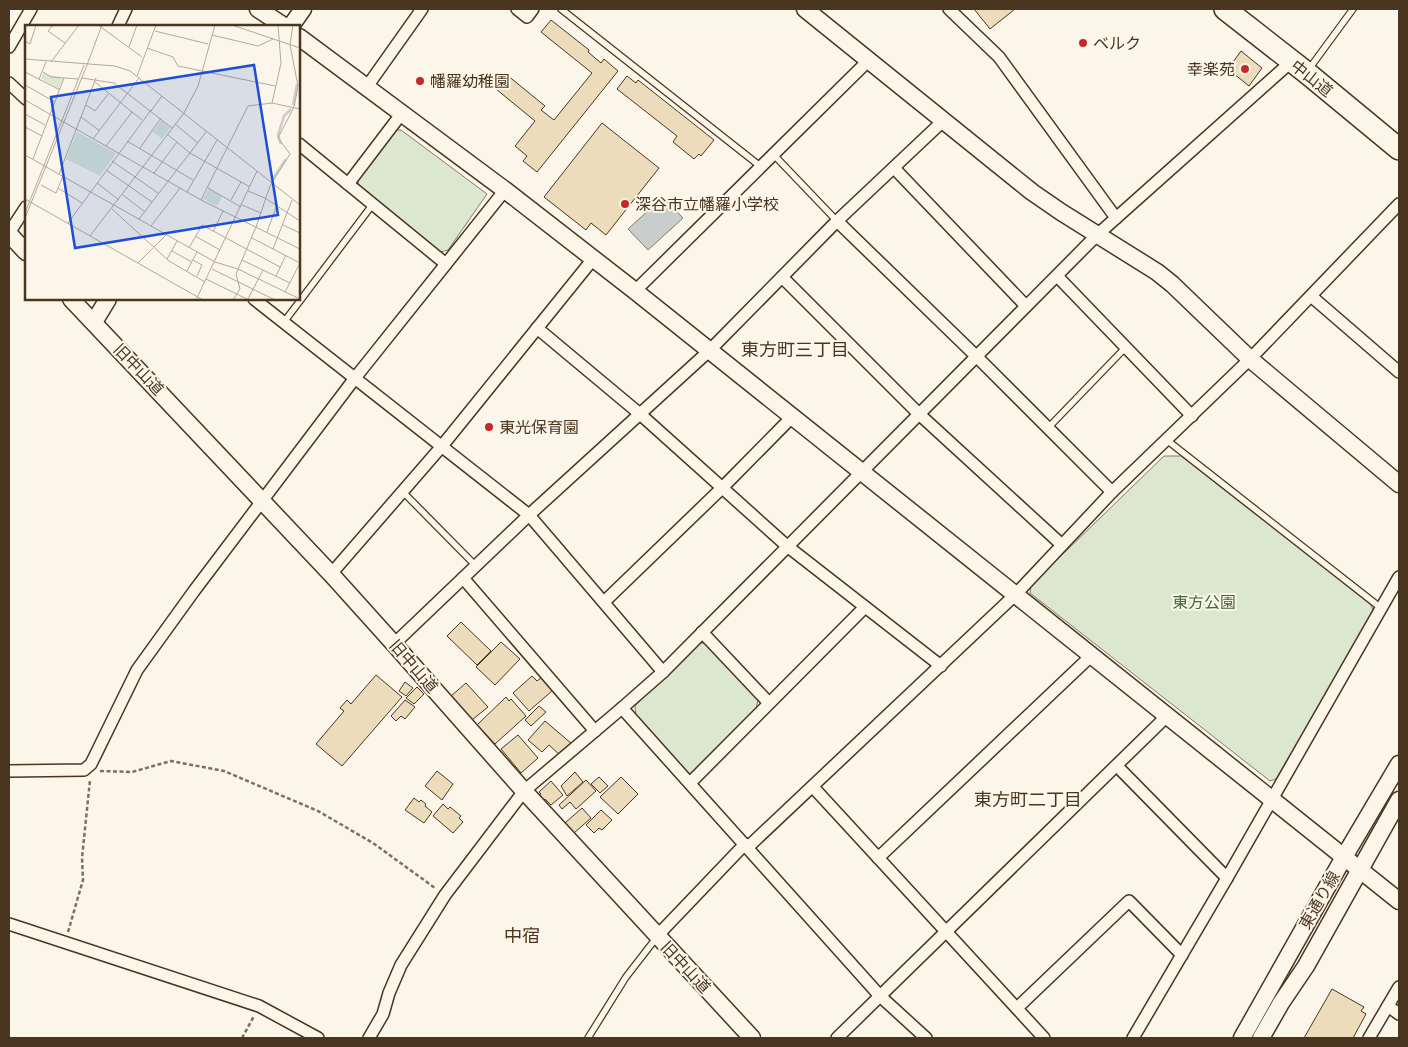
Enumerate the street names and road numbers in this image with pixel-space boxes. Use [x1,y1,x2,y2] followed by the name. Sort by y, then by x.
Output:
[1287,56,1336,101] street label: 中山道
[110,340,168,399] street label: 旧中山道
[385,636,442,697] street label: 旧中山道
[1295,868,1344,933] street label: 東通り線
[657,937,714,997] street label: 旧中山道

